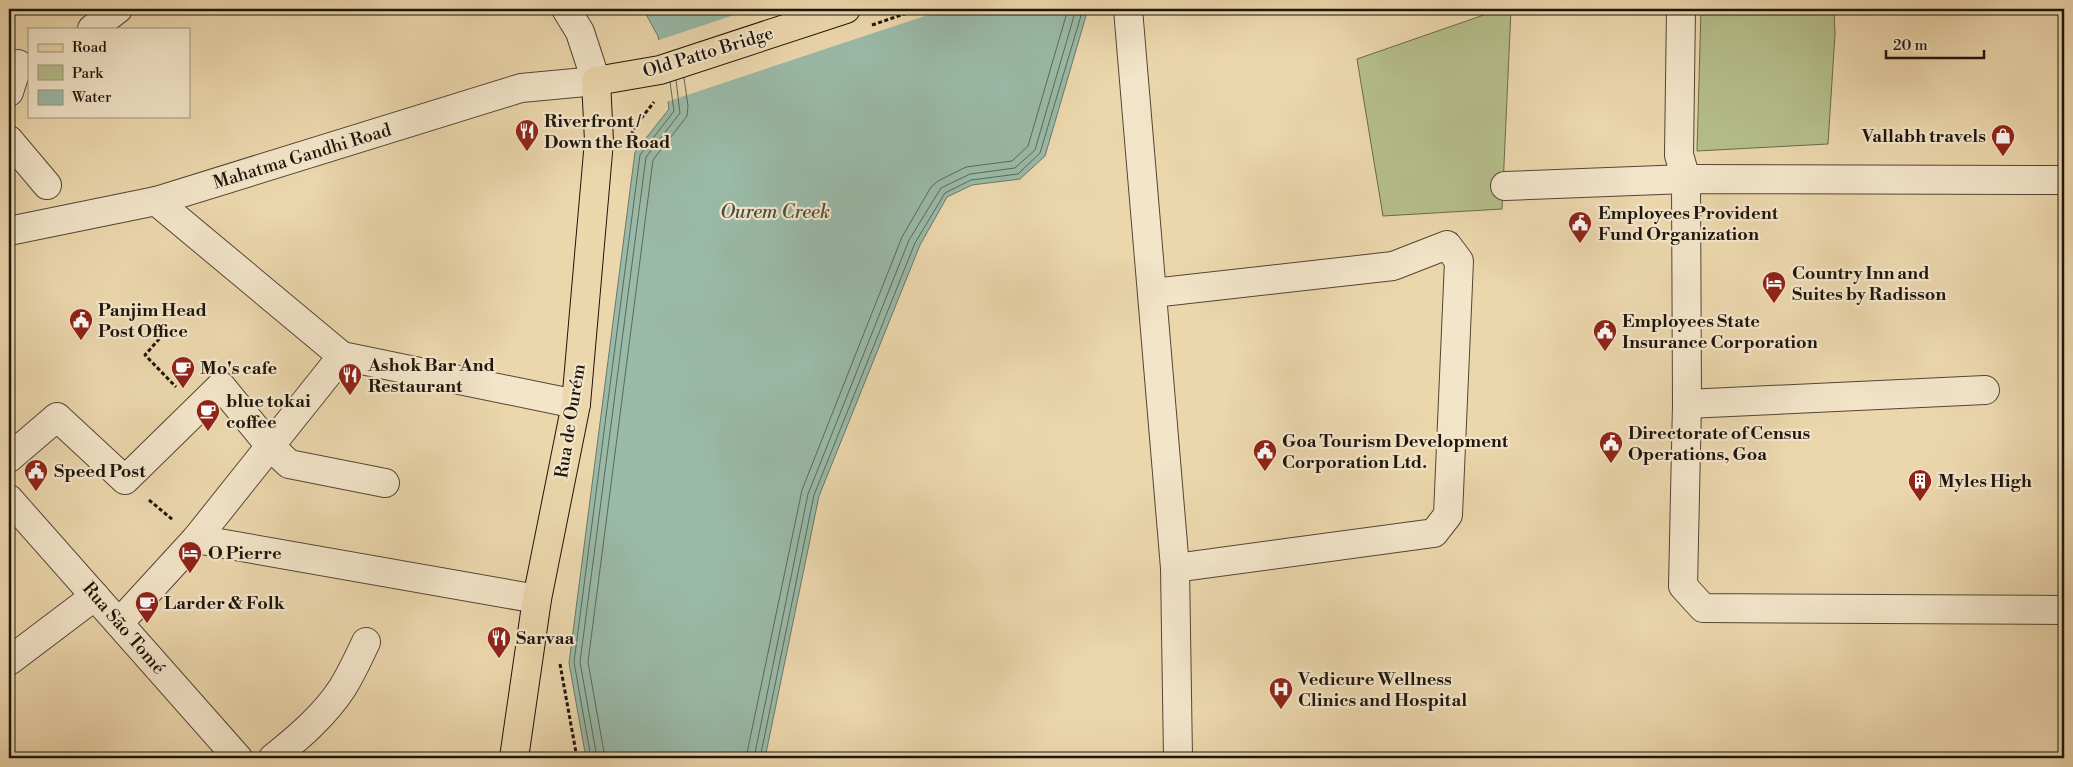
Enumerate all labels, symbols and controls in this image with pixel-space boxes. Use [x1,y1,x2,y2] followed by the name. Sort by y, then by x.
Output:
[640,22,776,83] street label: Old Patto Bridge
[28,28,190,118] legend
[1886,28,1983,60] scale bar
[1893,36,1928,55] text: 20 m
[72,38,107,57] text: Road
[72,64,104,83] text: Park
[71,88,112,107] text: Water
[544,110,670,154] place label: Riverfront / Down the Road
[210,118,395,195] street label: Mahatma Gandhi Road
[514,118,540,152] restaurant icon: Riverfront / Down the Road
[1990,123,2016,157] shop icon: Vallabh travels
[1861,125,1986,148] place label: Vallabh travels
[720,200,830,224] water label: Ourem Creek
[1598,202,1779,246] place label: Employees Provident Fund Organization
[1567,210,1593,244] public building icon: Employees Provident Fund Organization
[1792,262,1946,306] place label: Country Inn and Suites by Radisson
[1761,270,1787,304] hotel icon: Country Inn and Suites by Radisson
[98,299,207,343] place label: Panjim Head Post Office
[68,307,94,341] public building icon: Panjim Head Post Office
[1622,310,1818,354] place label: Employees State Insurance Corporation
[1592,318,1618,352] public building icon: Employees State Insurance Corporation
[367,354,495,398] place label: Ashok Bar And Restaurant
[170,355,196,389] cafe icon: Mo's cafe
[200,357,277,380] place label: Mo's cafe
[337,362,363,396] restaurant icon: Ashok Bar And Restaurant
[550,362,591,480] street label: Rua de Ourém
[226,390,311,434] place label: blue tokai coffee
[195,398,221,432] cafe icon: blue tokai coffee
[1628,422,1811,466] place label: Directorate of Census Operations, Goa
[1282,430,1509,474] place label: Goa Tourism Development Corporation Ltd.
[1598,430,1624,464] public building icon: Directorate of Census Operations, Goa
[1252,438,1278,472] public building icon: Goa Tourism Development Corporation Ltd.
[23,458,49,492] public building icon: Speed Post
[54,460,146,483] place label: Speed Post
[1907,468,1933,502] building icon: Myles High
[1938,470,2032,493] place label: Myles High
[177,540,203,574] hotel icon: O Pierre
[208,542,282,565] place label: O Pierre
[77,577,170,679] street label: Rua São Tomé
[134,590,160,624] cafe icon: Larder & Folk
[164,592,286,615] place label: Larder & Folk
[486,625,512,659] restaurant icon: Sarvaa
[516,627,574,650] place label: Sarvaa
[1297,668,1467,712] place label: Vedicure Wellness Clinics and Hospital
[1268,676,1294,710] hospital icon: Vedicure Wellness Clinics and Hospital

